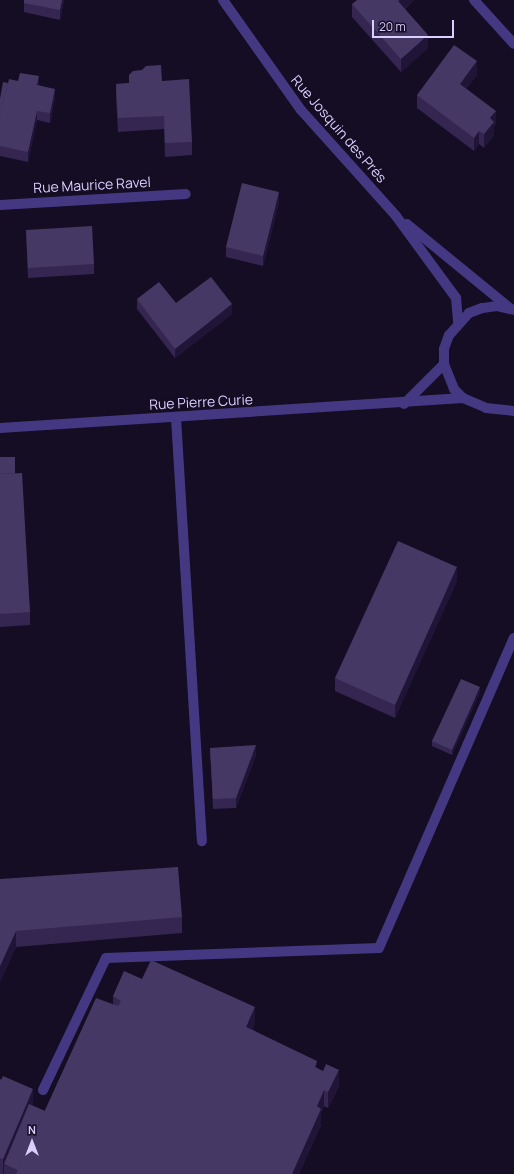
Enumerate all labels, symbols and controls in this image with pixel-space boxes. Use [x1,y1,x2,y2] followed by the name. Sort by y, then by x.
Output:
[374,12,456,38] scale bar
[379,18,406,35] text: 20 m
[288,72,390,186] street label: Rue Josquin des Prés
[33,174,151,196] street label: Rue Maurice Ravel
[149,391,253,413] street label: Rue Pierre Curie
[12,1122,52,1162] north arrow
[28,1122,36,1137] text: N

